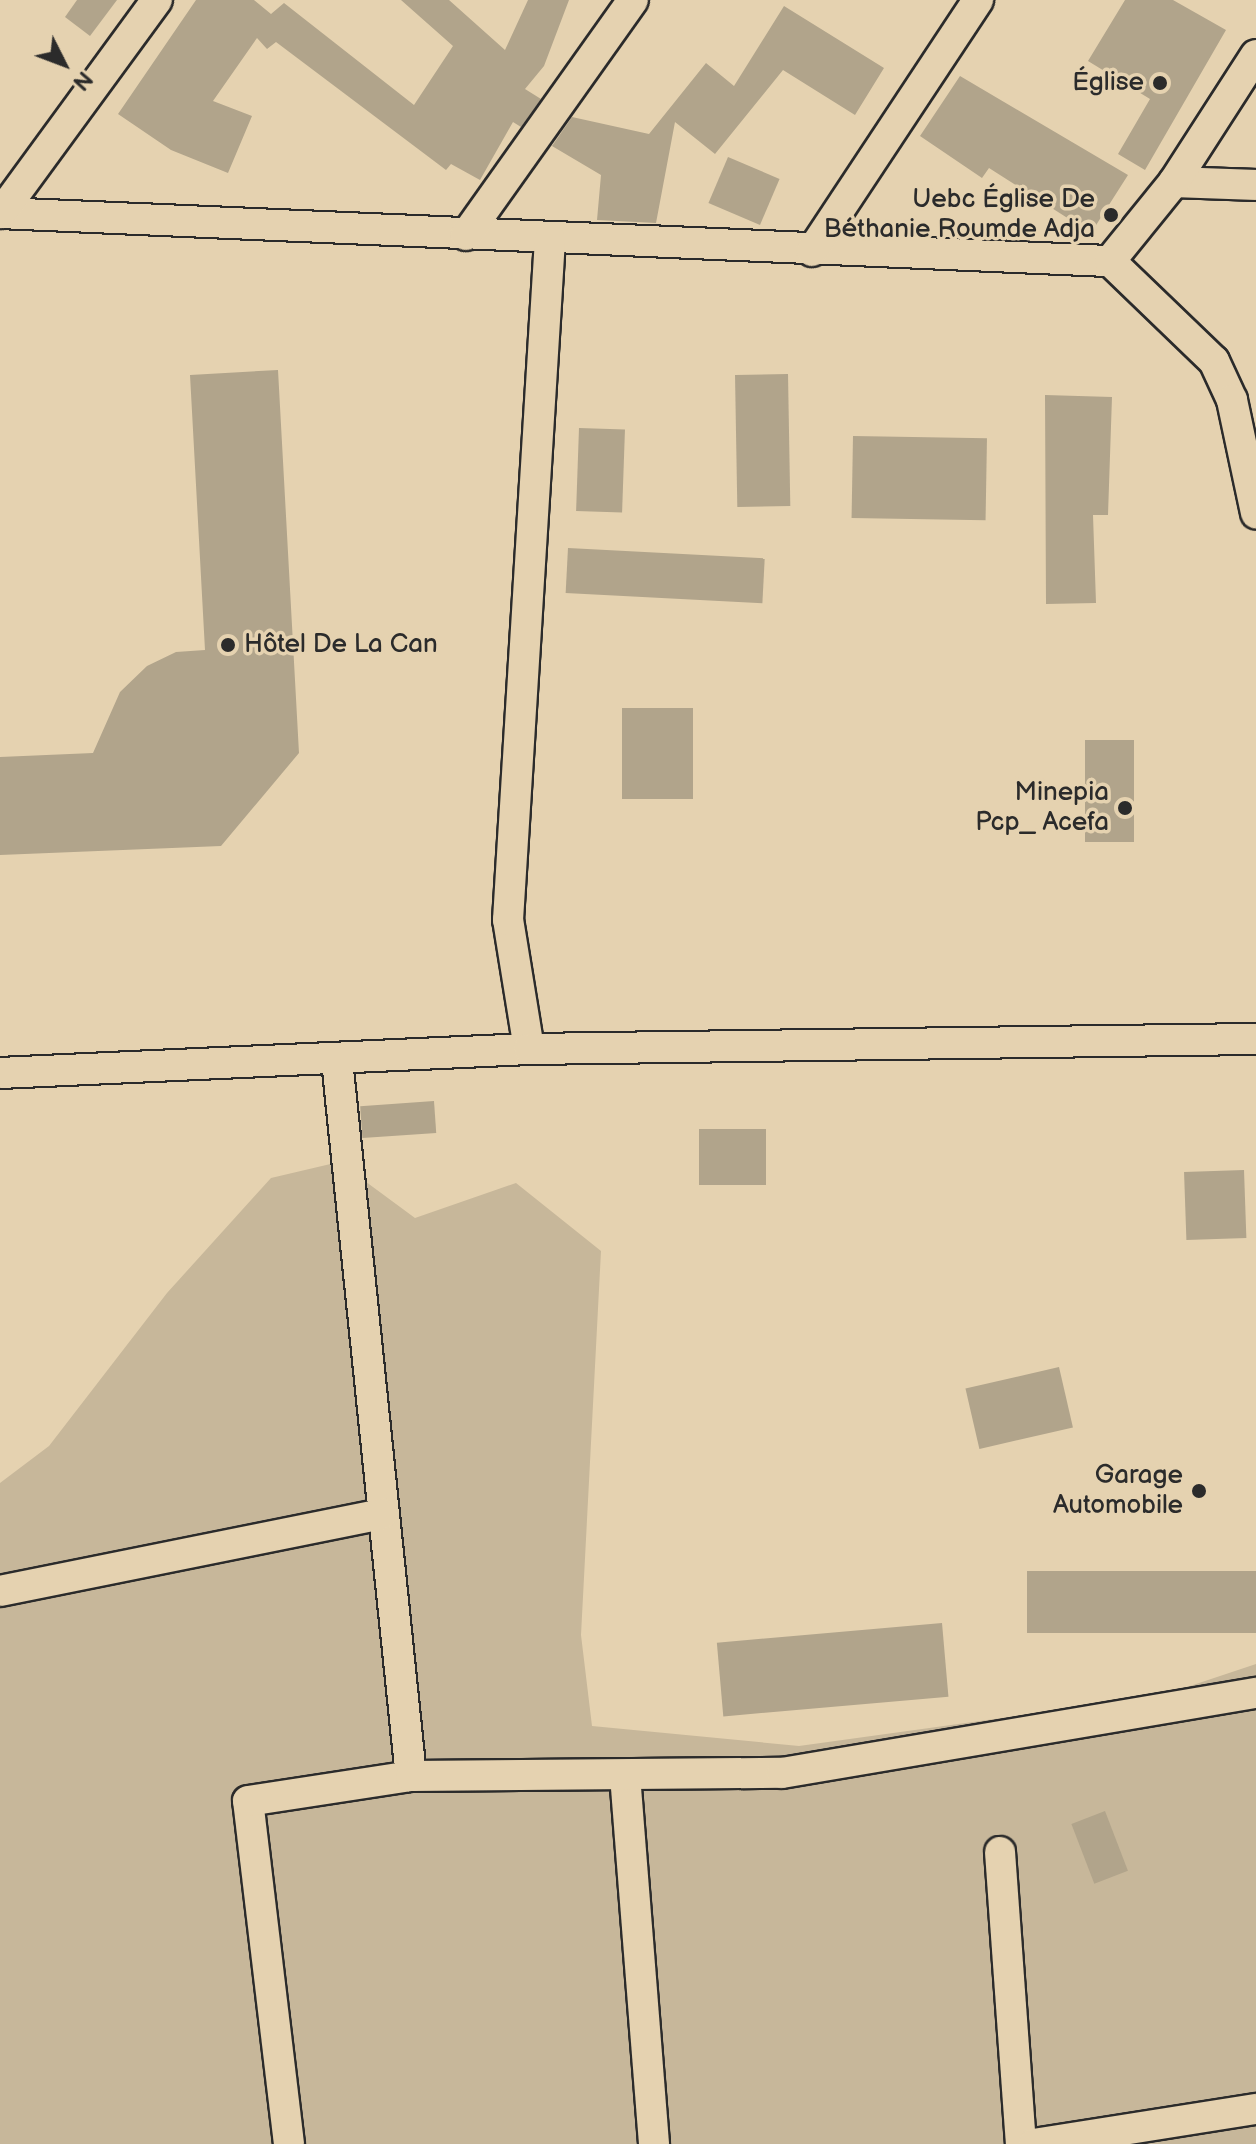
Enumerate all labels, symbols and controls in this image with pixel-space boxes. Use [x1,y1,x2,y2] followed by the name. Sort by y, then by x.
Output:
[24,24,104,104] north arrow
[67,65,98,96] text: N
[1072,67,1144,99] place label: Église
[1151,74,1169,92] marker: Église
[824,184,1095,246] place label: Uebc Église De Béthanie Roumde Adja
[1102,206,1120,224] marker: Uebc Église De Béthanie Roumde Adja
[244,629,438,661] place label: Hôtel De La Can
[219,636,237,654] marker: Hôtel De La Can
[975,777,1109,838] place label: Minepia Pcp_ Acefa
[1116,799,1134,817] marker: Minepia Pcp_ Acefa
[1053,1460,1183,1522] place label: Garage Automobile
[1190,1482,1208,1500] marker: Garage Automobile

